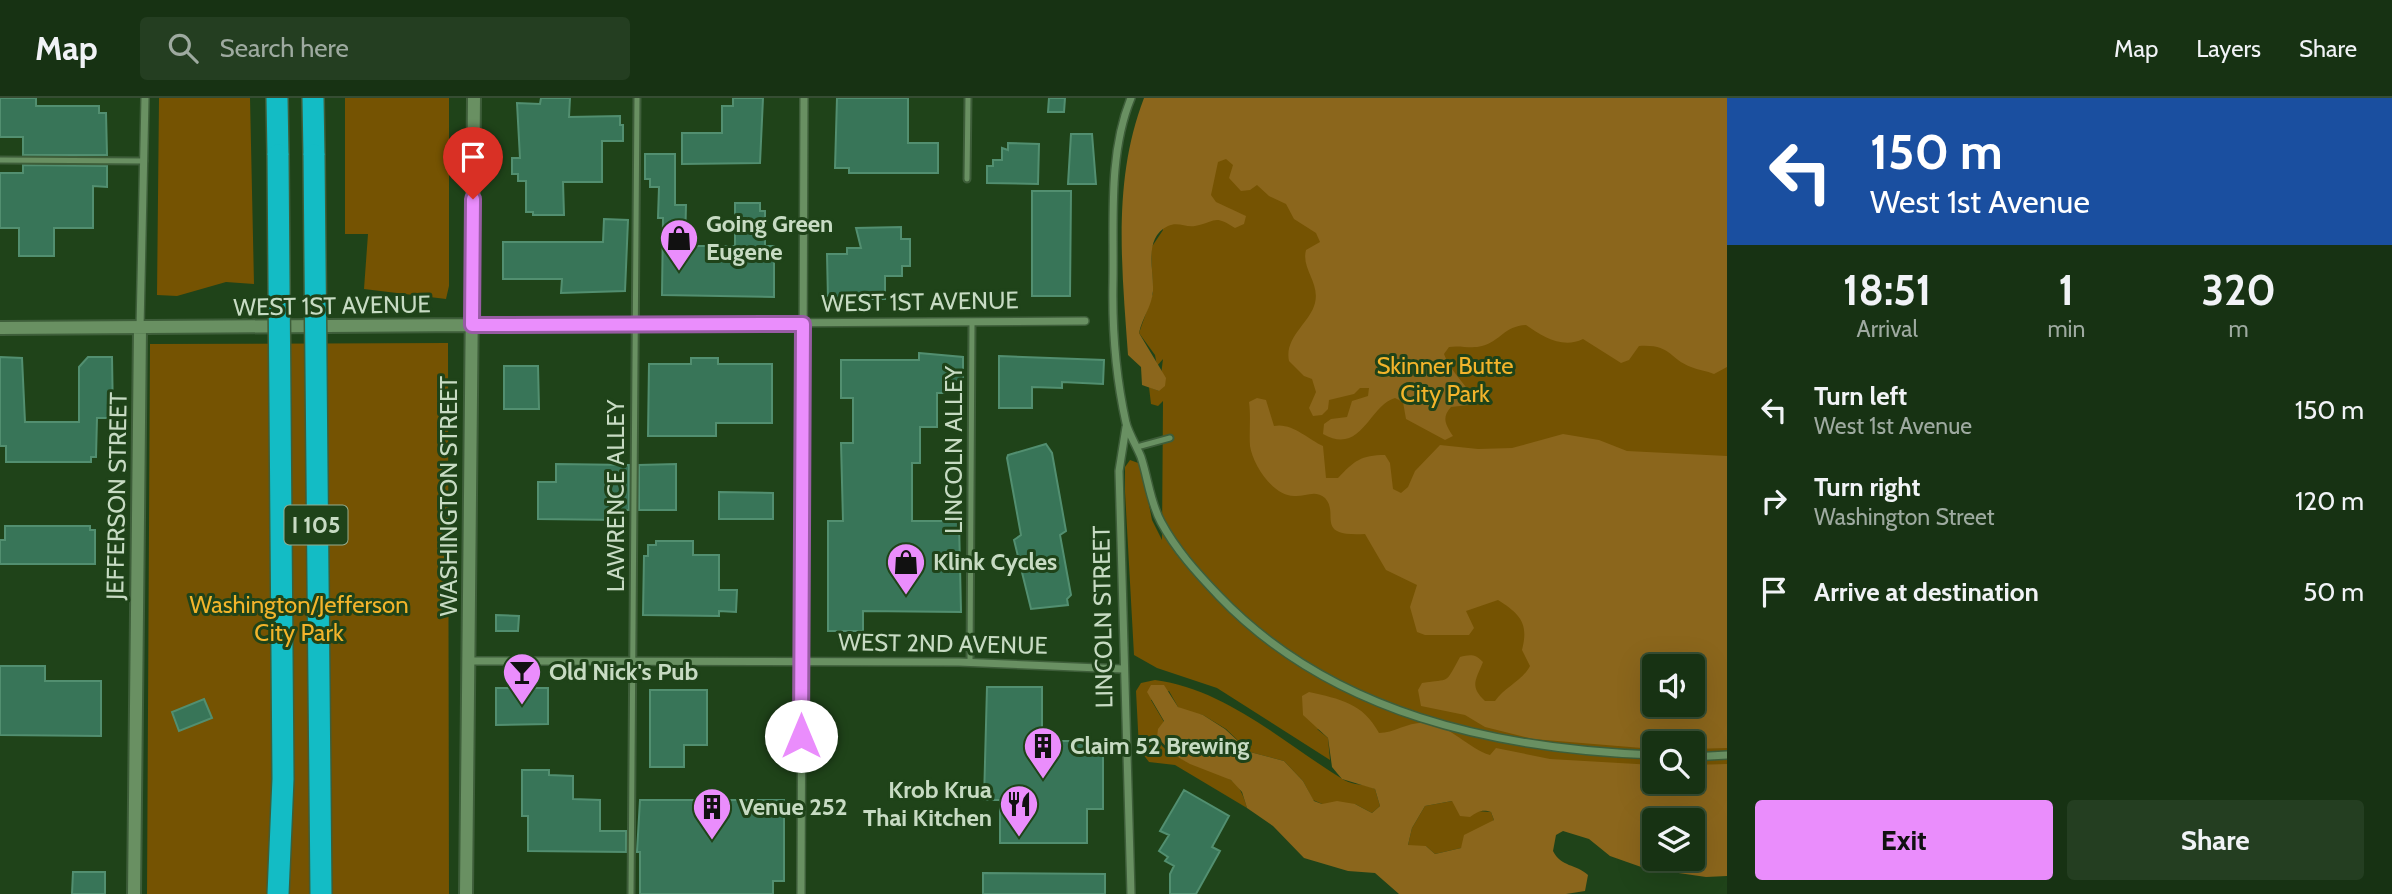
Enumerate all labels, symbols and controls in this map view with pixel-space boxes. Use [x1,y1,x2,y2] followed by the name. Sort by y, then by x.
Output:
[140,17,630,80] search box
[35,28,98,68] text: Map
[164,29,202,67] icon: search
[220,32,349,64] text: Search here
[2114,34,2158,63] text: Map
[2196,34,2261,63] text: Layers
[2299,34,2357,63] text: Share
[1870,122,2003,181] text: 150 m
[1755,126,1846,217] icon: left
[443,127,503,199] pin
[454,138,492,176] icon: arrive
[1870,182,2090,221] text: West 1st Avenue
[706,209,833,266] place label: Going Green Eugene
[658,217,700,272] shop icon: Going Green Eugene
[1843,264,1931,316] text: 18:51
[2059,264,2074,316] text: 1
[2201,264,2276,316] text: 320
[821,285,1019,318] street label: WEST 1ST AVENUE
[233,289,431,322] street label: WEST 1ST AVENUE
[1857,315,1918,343] text: Arrival
[2047,315,2085,343] text: min
[2229,315,2249,343] text: m
[1377,351,1513,408] park label: Skinner Butte City Park
[939,366,968,534] street label: LINCOLN ALLEY
[434,376,463,616] street label: WASHINGTON STREET
[1814,380,1907,412] text: Turn left
[1755,391,1793,429] icon: left
[100,392,133,601] street label: JEFFERSON STREET
[2295,394,2364,426] text: 150 m
[601,399,630,592] street label: LAWRENCE ALLEY
[1814,412,1972,440] text: West 1st Avenue
[1814,471,1920,503] text: Turn right
[1755,482,1793,520] icon: right
[2295,485,2364,517] text: 120 m
[1814,503,1995,531] text: Washington Street
[284,506,348,544] road number: I 105
[1086,525,1119,709] street label: LINCOLN STREET
[885,541,927,596] shop icon: Klink Cycles
[933,547,1057,576] place label: Klink Cycles
[1755,573,1793,611] icon: arrive
[1814,576,2039,608] text: Arrive at destination
[2303,576,2364,608] text: 50 m
[189,590,409,647] park label: Washington/Jefferson City Park
[838,627,1048,660] street label: WEST 2ND AVENUE
[501,651,543,706] bar icon: Old Nick's Pub
[1642,654,1705,871] map controls
[1642,654,1705,717] button: sound
[549,657,699,686] place label: Old Nick's Pub
[764,699,838,773] position arrow
[1022,725,1064,780] building icon: Claim 52 Brewing
[1070,731,1249,760] place label: Claim 52 Brewing
[1642,731,1705,794] button: search
[863,775,992,832] place label: Krob Krua Thai Kitchen
[998,783,1040,838] restaurant icon: Krob Krua Thai Kitchen
[691,786,733,841] building icon: Venue 252
[739,792,847,821] place label: Venue 252
[1755,800,2053,880] button: Exit
[2067,800,2364,880] button: Share
[1642,808,1705,871] button: layers

